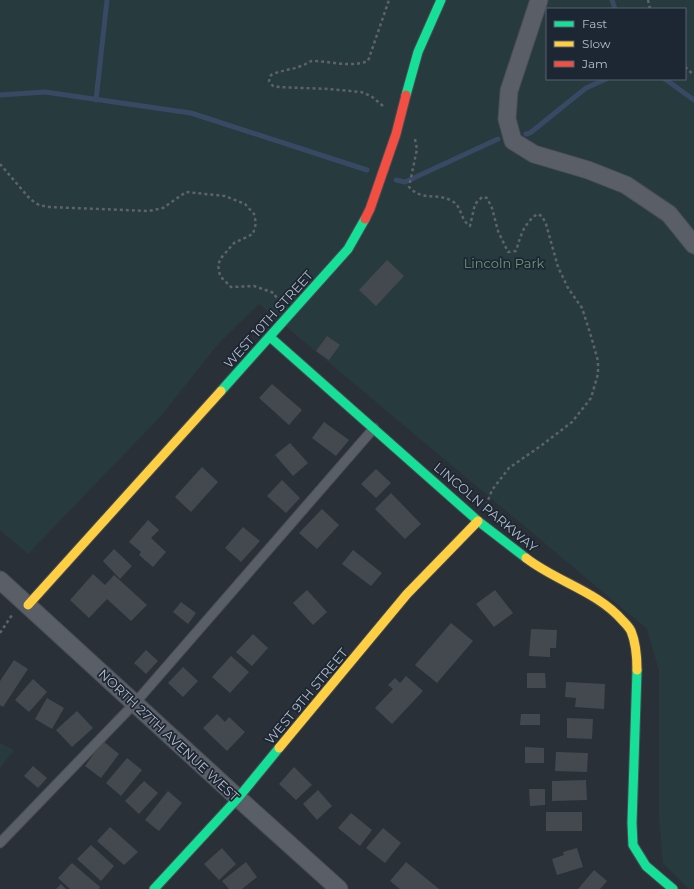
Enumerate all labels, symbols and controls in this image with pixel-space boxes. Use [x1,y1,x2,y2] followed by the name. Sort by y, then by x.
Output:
[546,8,686,80] legend
[582,16,607,31] text: Fast
[582,36,611,51] text: Slow
[581,56,608,71] text: Jam
[464,255,545,271] park label: Lincoln Park
[220,267,316,371] street label: WEST 10TH STREET
[431,459,542,556] street label: LINCOLN PARKWAY
[261,644,351,747] street label: WEST 9TH STREET
[95,666,243,805] street label: NORTH 27TH AVENUE WEST

